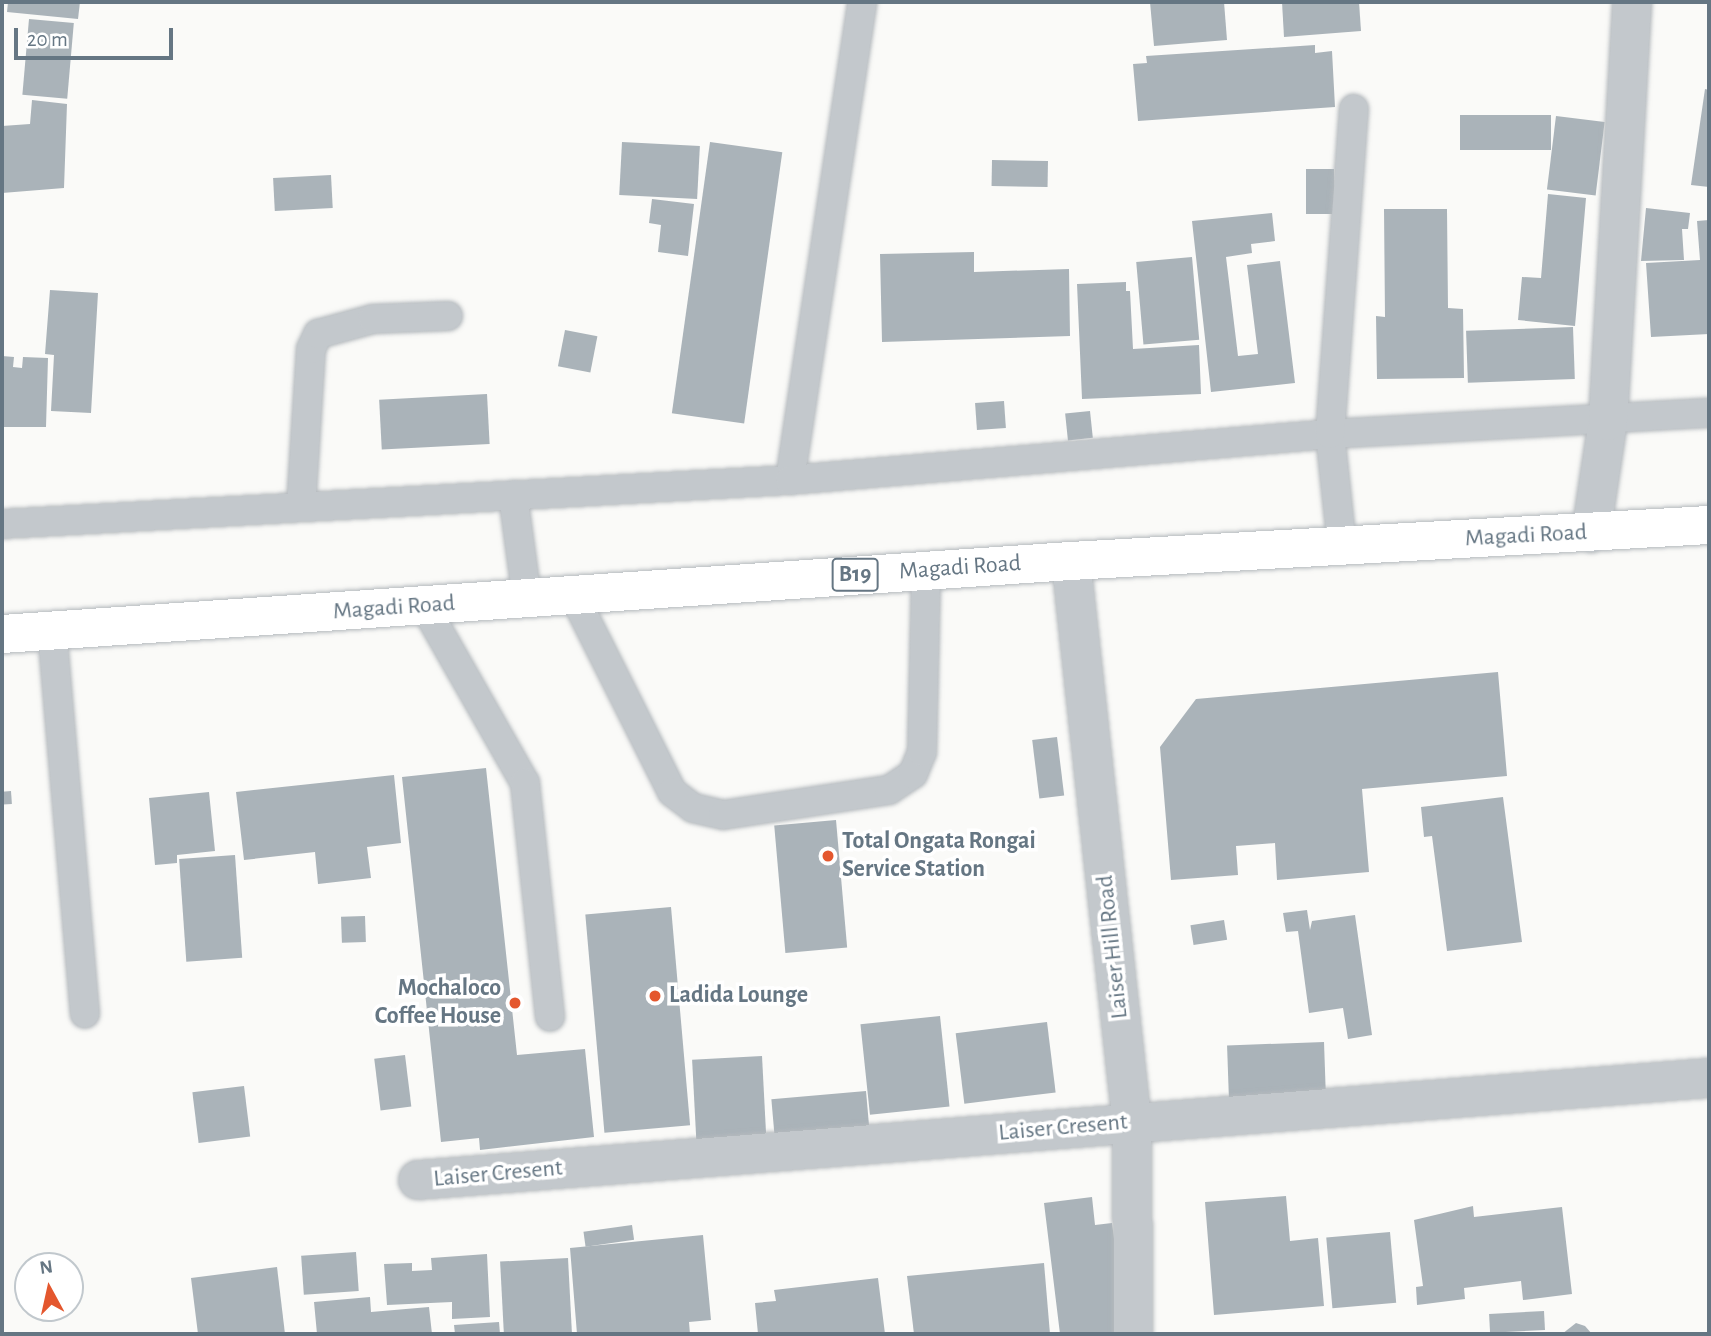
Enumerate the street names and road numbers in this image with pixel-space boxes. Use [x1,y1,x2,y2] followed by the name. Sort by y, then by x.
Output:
[1464,518,1588,554] street label: Magadi Road
[898,549,1022,587] street label: Magadi Road
[830,555,880,594] road number: B19
[332,589,456,627] street label: Magadi Road
[1091,874,1135,1020] street label: Laiser Hill Road
[997,1108,1129,1148] street label: Laiser Cresent
[432,1154,564,1194] street label: Laiser Cresent

